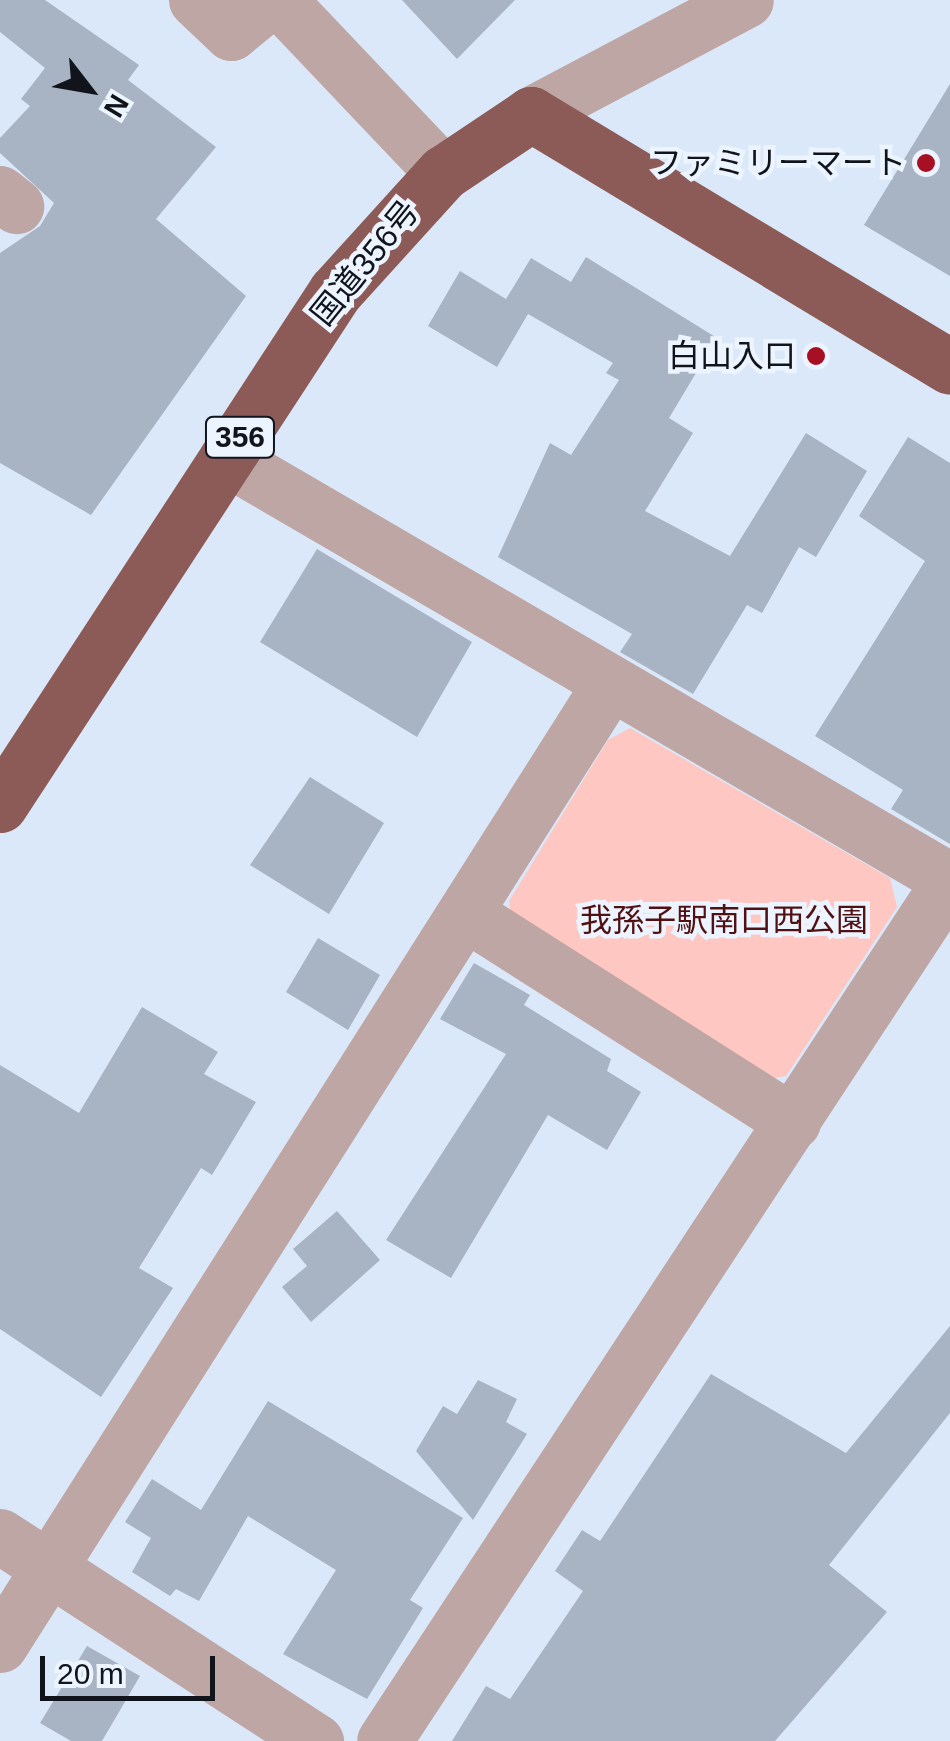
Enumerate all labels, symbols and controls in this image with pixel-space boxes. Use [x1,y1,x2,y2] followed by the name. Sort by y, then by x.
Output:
[40,40,140,140] north arrow
[98,89,135,122] text: N
[650,144,906,182] place label: ファミリーマート
[915,152,937,174] marker: ファミリーマート
[303,193,427,333] street label: 国道356号
[668,337,796,375] place label: 白山入口
[805,345,827,367] marker: 白山入口
[202,412,278,462] road number: 356
[580,901,868,939] park label: 我孫子駅南口西公園
[45,1636,220,1698] scale bar
[57,1657,124,1690] text: 20 m

